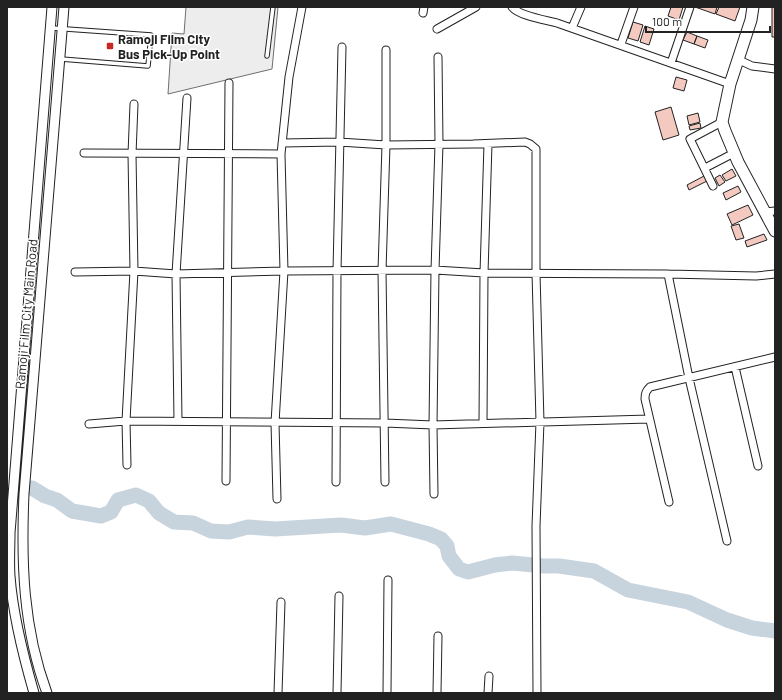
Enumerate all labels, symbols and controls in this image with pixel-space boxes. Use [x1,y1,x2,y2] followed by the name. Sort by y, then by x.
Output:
[646,8,770,34] scale bar
[652,14,682,28] text: 100 m
[118,31,220,62] place label: Ramoji Film City Bus Pick-Up Point
[105,41,115,51] marker: Ramoji Film City Bus Pick-Up Point
[11,238,41,390] street label: Ramoji Film City Main Road

